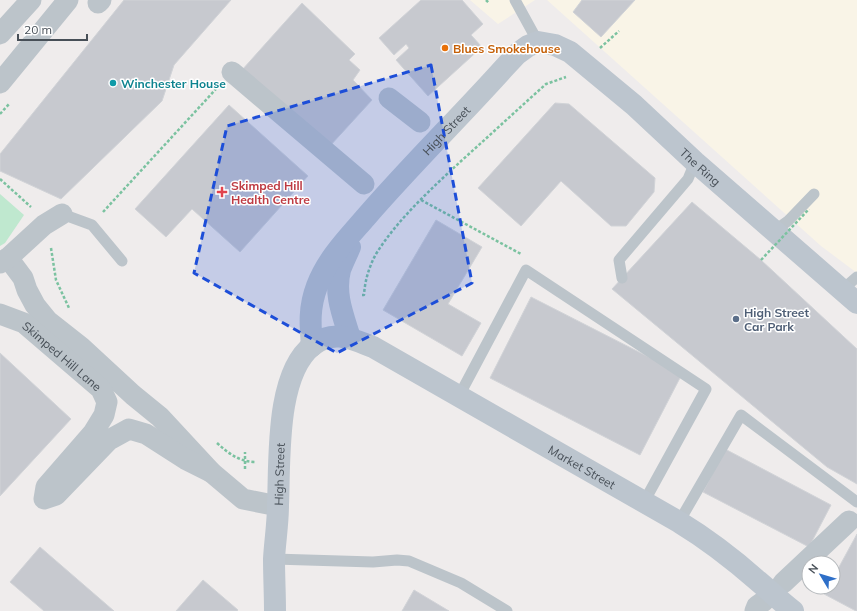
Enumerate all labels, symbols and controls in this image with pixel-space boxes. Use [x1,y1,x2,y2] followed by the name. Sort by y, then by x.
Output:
[18,16,87,42] scale bar
[24,22,52,37] text: 20 m
[453,41,561,56] place label: Blues Smokehouse
[440,43,450,53] marker: Blues Smokehouse
[121,76,226,91] place label: Winchester House
[108,78,118,88] marker: Winchester House
[419,102,473,158] street label: High Street
[677,144,724,189] street label: The Ring
[231,178,310,207] place label: Skimped Hill Health Centre
[216,186,228,198] marker: Skimped Hill Health Centre
[744,305,809,334] place label: High Street Car Park
[731,314,741,324] marker: High Street Car Park
[20,318,105,394] street label: Skimped Hill Lane
[546,441,618,492] street label: Market Street
[271,442,287,506] street label: High Street
[801,555,841,595] north arrow
[805,561,821,576] text: N

